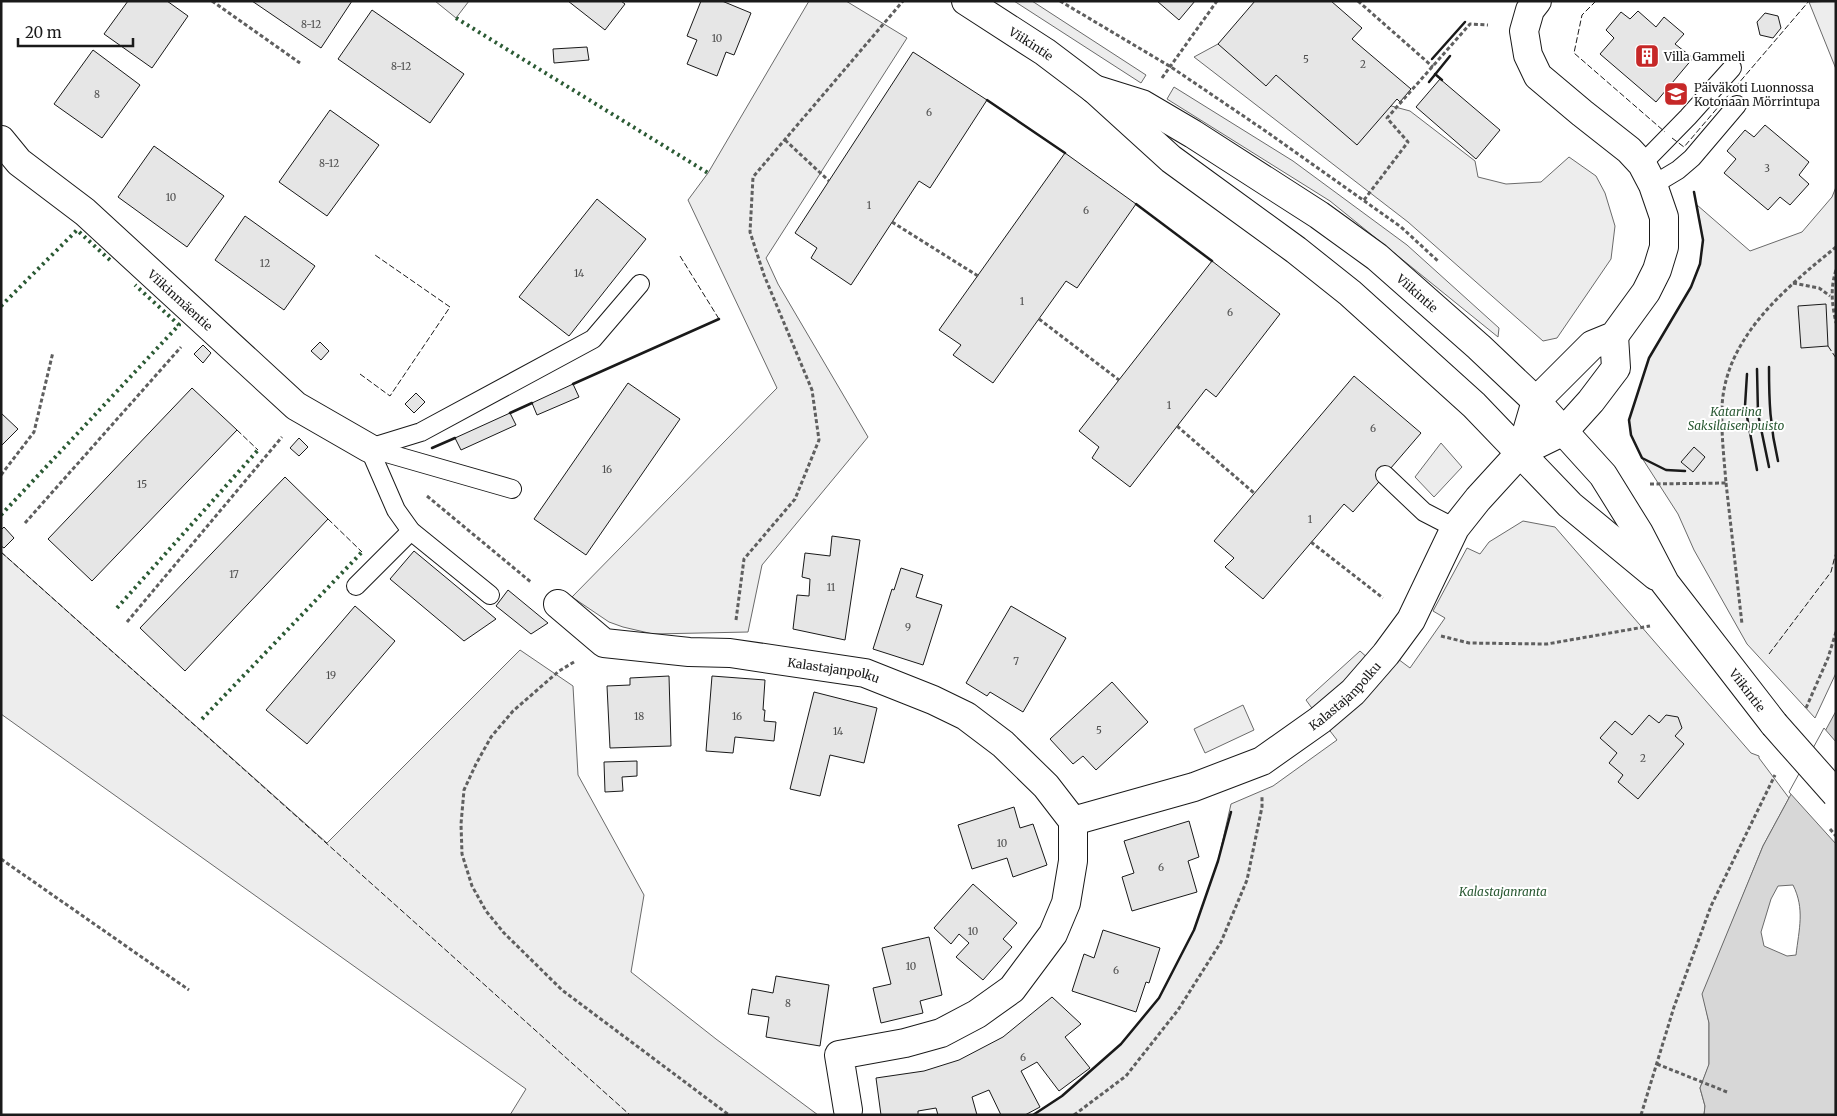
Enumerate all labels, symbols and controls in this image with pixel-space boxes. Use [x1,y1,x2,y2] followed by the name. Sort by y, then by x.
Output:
[18,15,132,47] scale bar
[301,18,321,31] house number: 8-12
[25,23,62,42] text: 20 m
[1006,23,1057,63] street label: Viikintie
[712,32,722,45] house number: 10
[1634,43,1660,69] building icon: Villa Gammeli
[1663,49,1745,64] place label: Villa Gammeli
[1303,53,1309,66] house number: 5
[1360,58,1366,71] house number: 2
[391,60,411,73] house number: 8-12
[1694,80,1820,109] place label: Päiväkoti Luonnossa Kotonaan Mörrintupa
[1663,81,1689,107] school or university icon: Päiväkoti Luonnossa Kotonaan Mörrintupa
[94,88,100,101] house number: 8
[926,106,932,119] house number: 6
[319,157,339,170] house number: 8-12
[1764,162,1770,175] house number: 3
[166,191,176,204] house number: 10
[867,199,872,212] house number: 1
[1083,204,1089,217] house number: 6
[260,257,270,270] house number: 12
[144,266,216,333] street label: Viikinmäentie
[574,267,584,280] house number: 14
[1393,270,1441,315] street label: Viikintie
[1020,295,1025,308] house number: 1
[1227,306,1233,319] house number: 6
[1167,399,1172,412] house number: 1
[1688,404,1784,433] park label: Katariina Saksilaisen puisto
[1370,422,1376,435] house number: 6
[602,463,612,476] house number: 16
[137,478,147,491] house number: 15
[1308,513,1313,526] house number: 1
[229,568,239,581] house number: 17
[827,581,836,594] house number: 11
[905,621,911,634] house number: 9
[787,654,883,686] street label: Kalastajanpolku
[1013,655,1019,668] house number: 7
[1306,658,1384,733] street label: Kalastajanpolku
[1726,665,1769,714] street label: Viikintie
[326,669,336,682] house number: 19
[634,710,644,723] house number: 18
[732,710,742,723] house number: 16
[1096,724,1102,737] house number: 5
[833,725,843,738] house number: 14
[1640,752,1646,765] house number: 2
[997,837,1007,850] house number: 10
[1158,861,1164,874] house number: 6
[1458,884,1547,899] park label: Kalastajanranta
[968,925,978,938] house number: 10
[906,960,916,973] house number: 10
[1113,964,1119,977] house number: 6
[785,997,791,1010] house number: 8
[1020,1051,1026,1064] house number: 6

